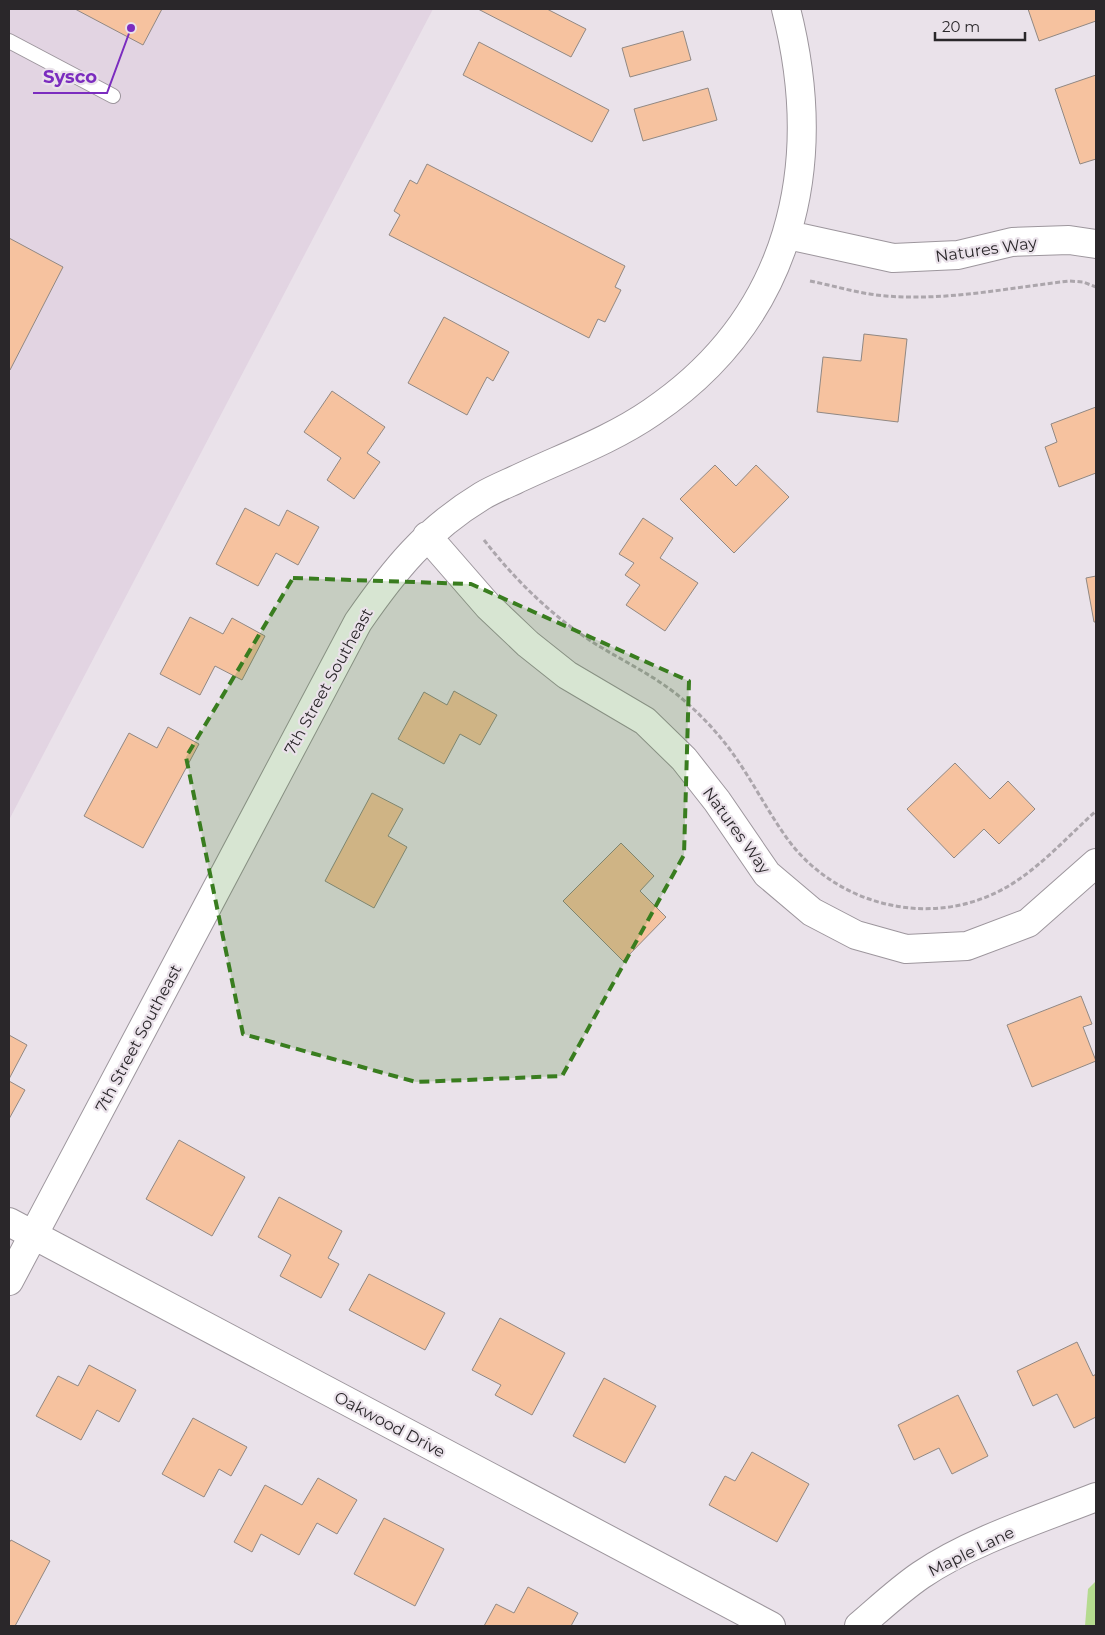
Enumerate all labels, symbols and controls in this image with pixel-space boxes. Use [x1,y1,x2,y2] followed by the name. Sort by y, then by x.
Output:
[935,10,1025,42] scale bar
[942,17,980,36] text: 20 m
[33,60,107,93] callout: Sysco
[43,66,97,88] text: Sysco
[934,233,1038,266] street label: Natures Way
[280,604,377,758] street label: 7th Street Southeast
[699,783,775,878] street label: Natures Way
[91,961,186,1115] street label: 7th Street Southeast
[331,1387,448,1462] street label: Oakwood Drive
[925,1523,1017,1580] street label: Maple Lane

